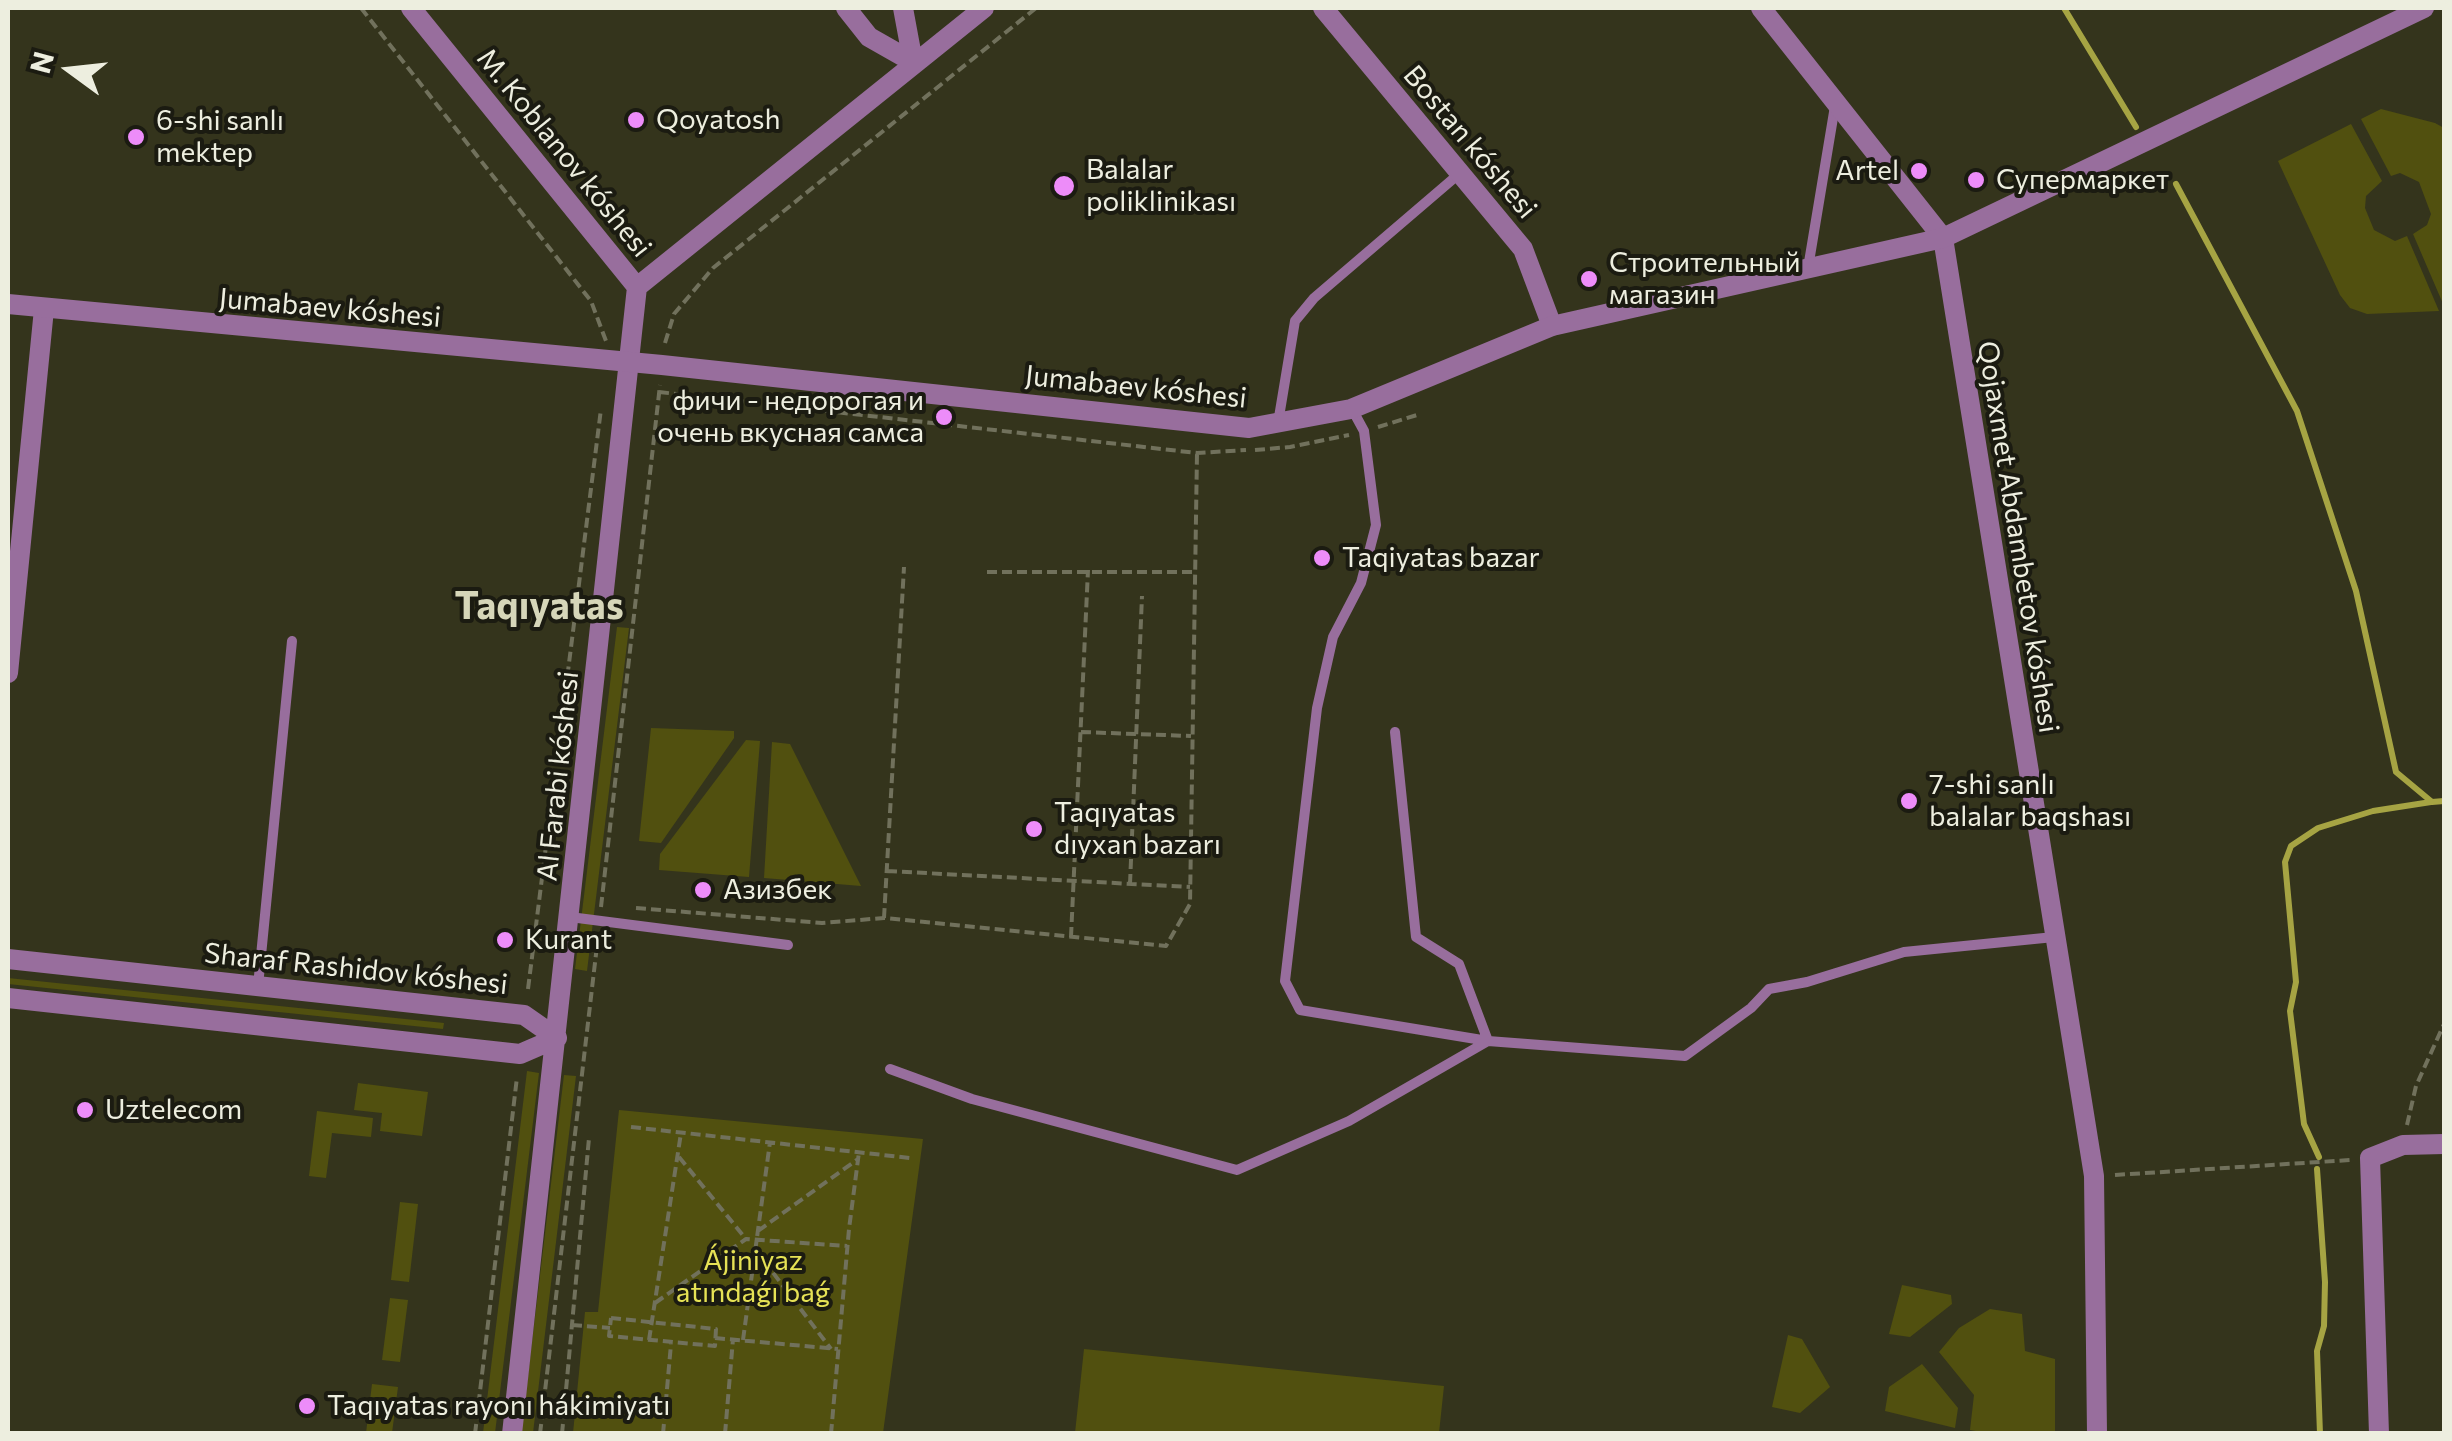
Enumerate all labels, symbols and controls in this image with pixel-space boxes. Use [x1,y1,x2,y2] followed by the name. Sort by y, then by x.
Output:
[20,20,120,120] north arrow
[470,42,658,264] street label: M. Koblanov kóshesi
[22,48,60,77] text: N
[1396,59,1544,225] street label: Bostan kóshesi
[656,103,780,137] place label: Qoyatosh
[156,104,284,170] place label: 6-shi sanlı mektep
[625,109,647,131] marker: Qoyatosh
[125,126,147,148] marker: 6-shi sanlı mektep
[1086,153,1236,219] place label: Balalar poliklinikası
[1835,154,1899,188] place label: Artel
[1908,160,1930,182] marker: Artel
[1996,163,2169,197] place label: Супермаркет
[1965,169,1987,191] marker: Супермаркет
[1051,173,1077,199] marker: Balalar poliklinikası
[1609,246,1801,312] place label: Строительный магазин
[1578,268,1600,290] marker: Строительный магазин
[218,282,442,334] street label: Jumabaev kóshesi
[1970,339,2066,735] street label: Qojaxmet Abdambetov kóshesi
[1024,359,1248,415] street label: Jumabaev kóshesi
[657,384,924,450] place label: фичи - недорогая и очень вкусная самса
[933,406,955,428] marker: фичи - недорогая и очень вкусная самса
[1342,541,1540,575] place label: Taqiyatas bazar
[1311,547,1333,569] marker: Taqiyatas bazar
[454,583,624,629] district label: Taqıyatas
[530,669,586,883] street label: Al Farabi kóshesi
[1929,768,2131,834] place label: 7-shi sanlı balalar baqshası
[1898,790,1920,812] marker: 7-shi sanlı balalar baqshası
[1054,796,1221,862] place label: Taqıyatas dıyxan bazarı
[1023,818,1045,840] marker: Taqıyatas dıyxan bazarı
[723,873,832,907] place label: Азизбек
[692,879,714,901] marker: Азизбек
[525,923,612,957] place label: Kurant
[494,929,516,951] marker: Kurant
[203,936,509,1002] street label: Sharaf Rashidov kóshesi
[105,1093,242,1127] place label: Uztelecom
[74,1099,96,1121] marker: Uztelecom
[676,1244,830,1310] park label: Ájiniyaz atındaǵı baǵ
[327,1389,670,1423] place label: Taqıyatas rayonı hákimiyatı
[296,1395,318,1417] marker: Taqıyatas rayonı hákimiyatı

